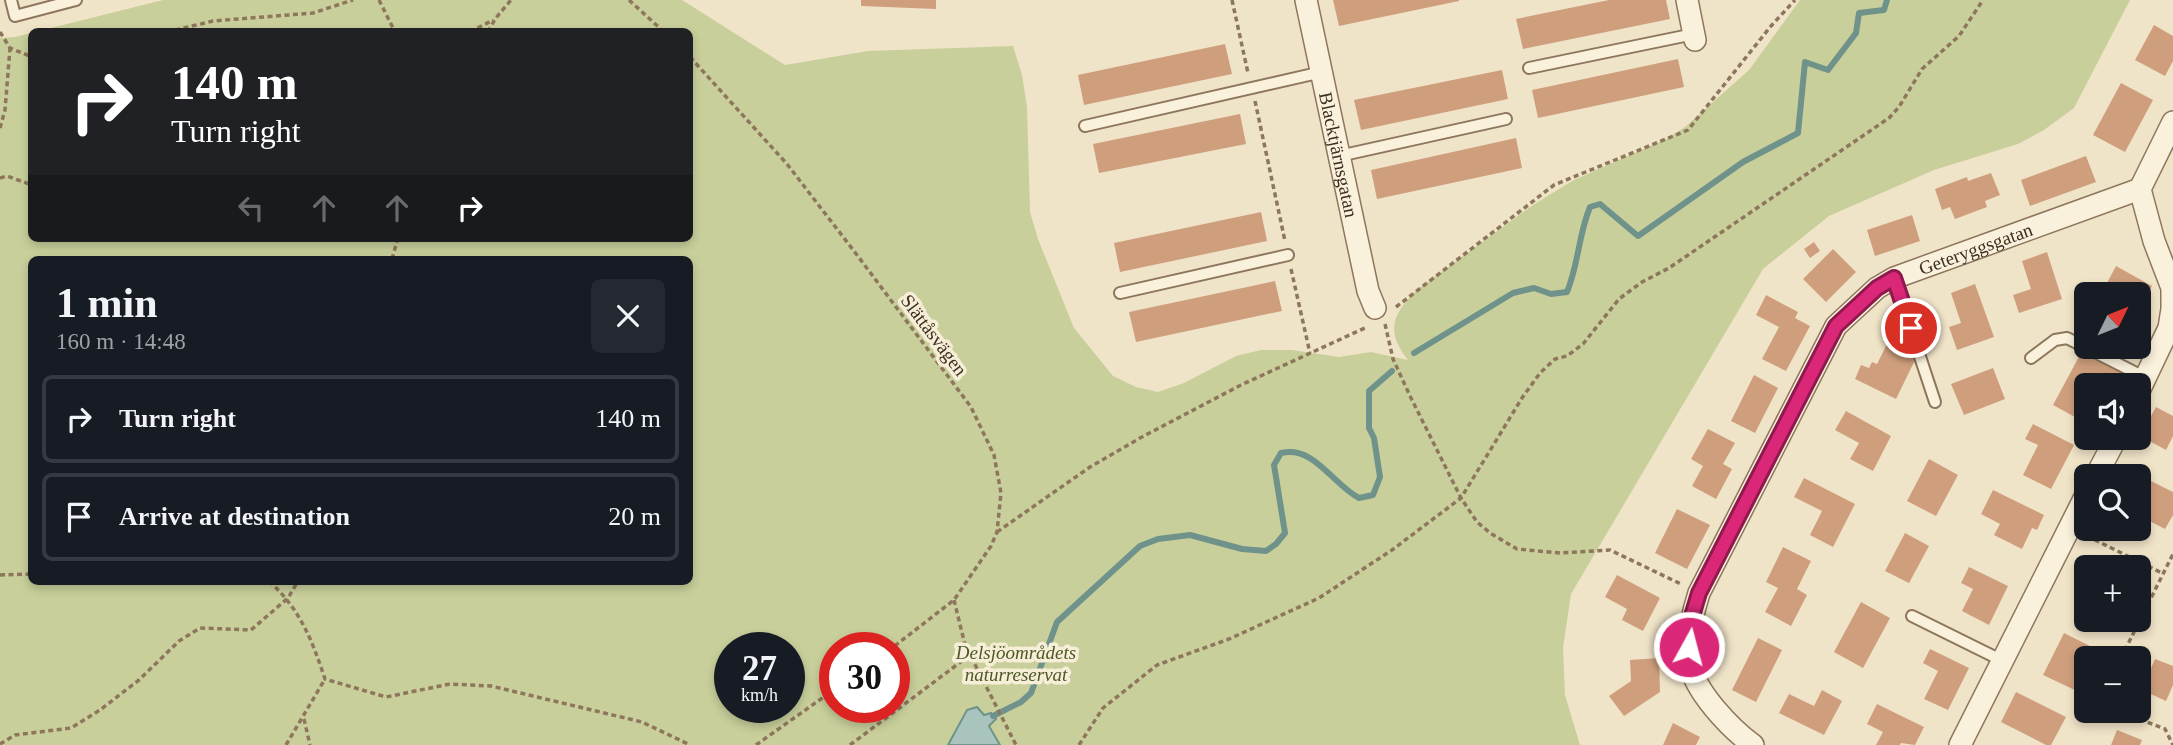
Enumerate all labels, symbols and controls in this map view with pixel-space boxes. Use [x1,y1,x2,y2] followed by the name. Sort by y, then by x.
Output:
[171,55,298,110] text: 140 m
[56,56,147,147] icon: right
[1315,90,1363,220] street label: Blacktjärnsgatan
[171,113,301,149] text: Turn right
[232,189,270,227] icon: left
[305,189,343,227] icon: ahead
[378,189,416,227] icon: ahead
[451,189,489,227] icon: right
[1916,218,2036,279] street label: Geteryggsgatan
[591,279,665,353] button: close
[56,280,158,326] text: 1 min
[2074,282,2151,359] north arrow
[2074,282,2151,723] map controls
[897,290,972,380] street label: Slättåsvägen
[1881,298,1941,358] pin
[1892,309,1930,347] icon: arrive
[56,329,186,354] text: 160 m · 14:48
[2074,373,2151,450] button: sound
[60,400,98,438] icon: right
[119,404,236,433] text: Turn right
[595,404,661,433] text: 140 m
[2074,464,2151,541] button: search
[60,498,98,536] icon: arrive
[119,502,350,531] text: Arrive at destination
[608,502,661,531] text: 20 m
[2074,555,2151,632] button: +
[1652,610,1726,684] position arrow
[819,632,910,723] speed limit sign: 30
[955,642,1076,685] park label: Delsjöområdets naturreservat
[2074,646,2151,723] button: −
[742,649,777,688] text: 27
[741,685,778,705] text: km/h

